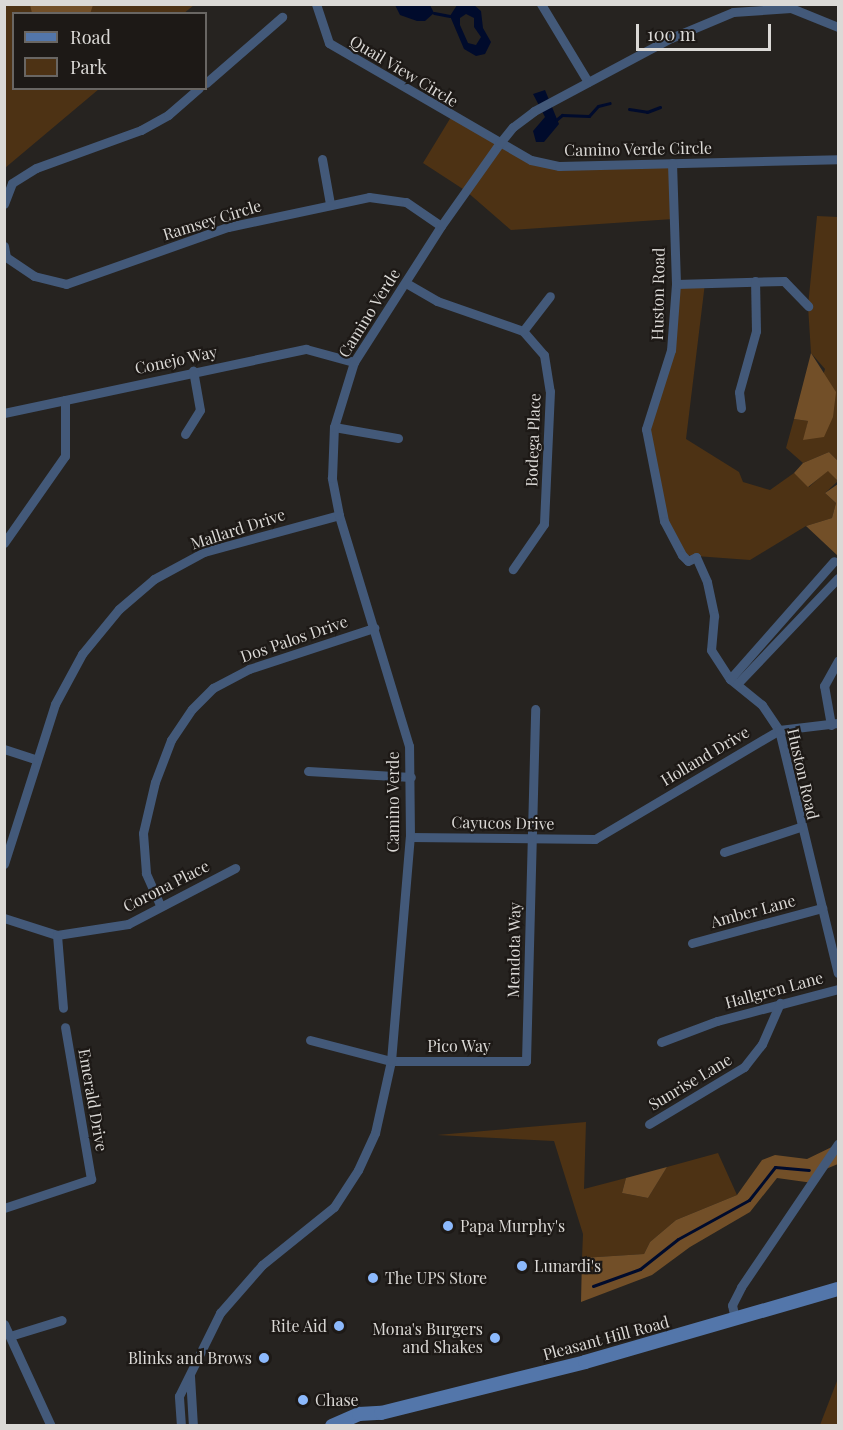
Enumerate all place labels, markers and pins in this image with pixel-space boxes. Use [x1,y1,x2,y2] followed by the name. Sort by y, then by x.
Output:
[460,1216,565,1236] place label: Papa Murphy's
[441,1219,455,1233] marker: Papa Murphy's
[534,1256,601,1276] place label: Lunardi's
[515,1259,529,1273] marker: Lunardi's
[385,1268,487,1288] place label: The UPS Store
[366,1271,380,1285] marker: The UPS Store
[270,1316,327,1336] place label: Rite Aid
[332,1319,346,1333] marker: Rite Aid
[372,1319,483,1357] place label: Mona's Burgers and Shakes
[488,1331,502,1345] marker: Mona's Burgers and Shakes
[128,1348,252,1368] place label: Blinks and Brows
[257,1351,271,1365] marker: Blinks and Brows
[315,1390,359,1410] place label: Chase
[296,1393,310,1407] marker: Chase

